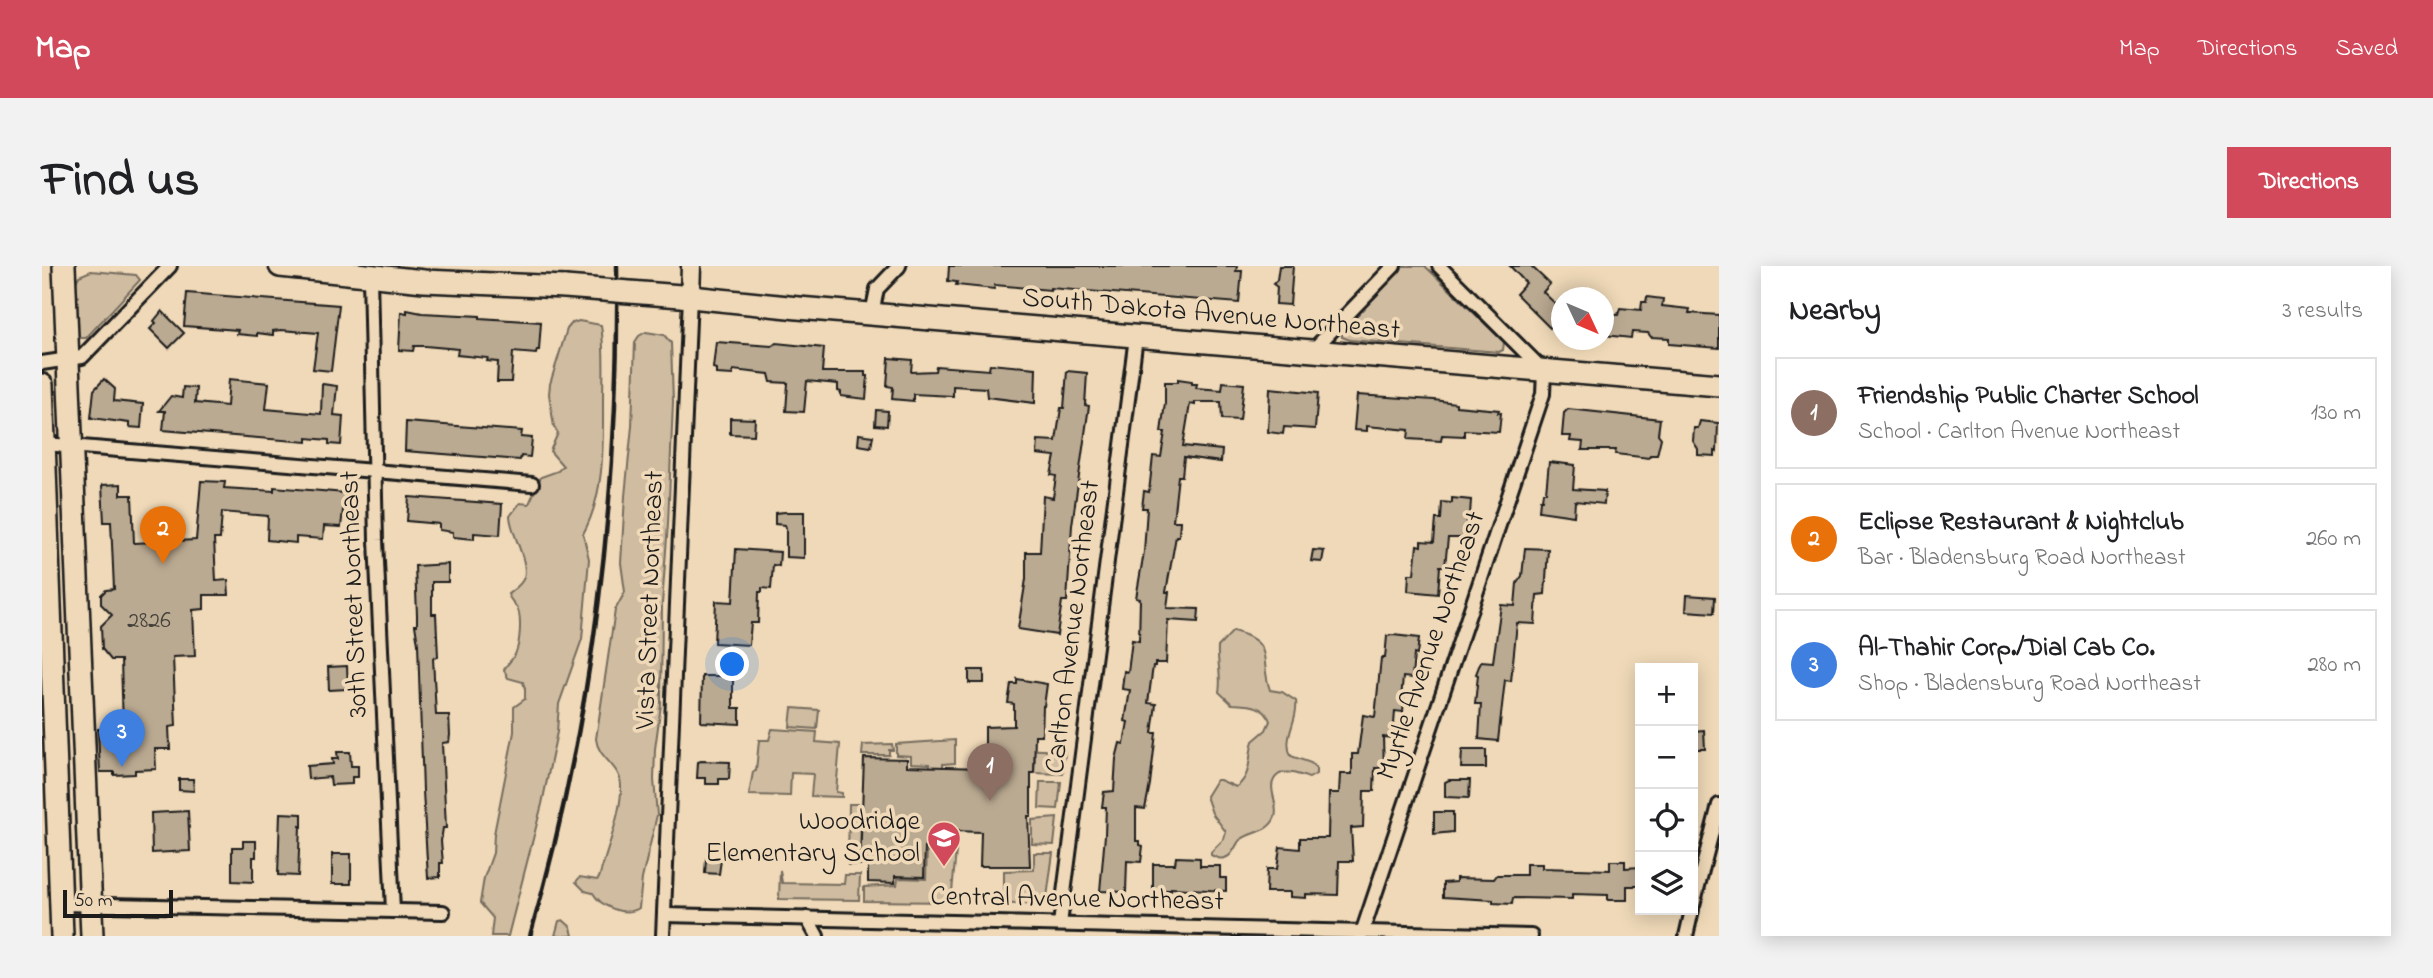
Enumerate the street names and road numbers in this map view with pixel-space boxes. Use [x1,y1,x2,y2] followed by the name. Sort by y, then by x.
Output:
[1020,278,1402,352] street label: South Dakota Avenue Northeast
[330,470,380,718] street label: 30th Street Northeast
[626,470,676,731] street label: Vista Street Northeast
[1036,478,1112,776] street label: Carlton Avenue Northeast
[1367,506,1497,786] street label: Myrtle Avenue Northeast
[930,877,1224,923] street label: Central Avenue Northeast

